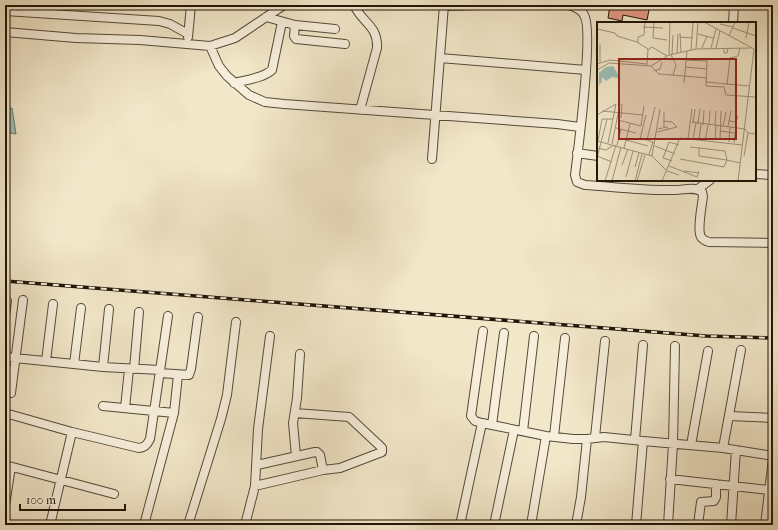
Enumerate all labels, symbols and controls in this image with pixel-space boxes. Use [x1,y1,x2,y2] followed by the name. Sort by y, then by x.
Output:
[597,22,756,181] inset map
[20,486,125,512] scale bar
[26,493,56,507] text: 100 m

